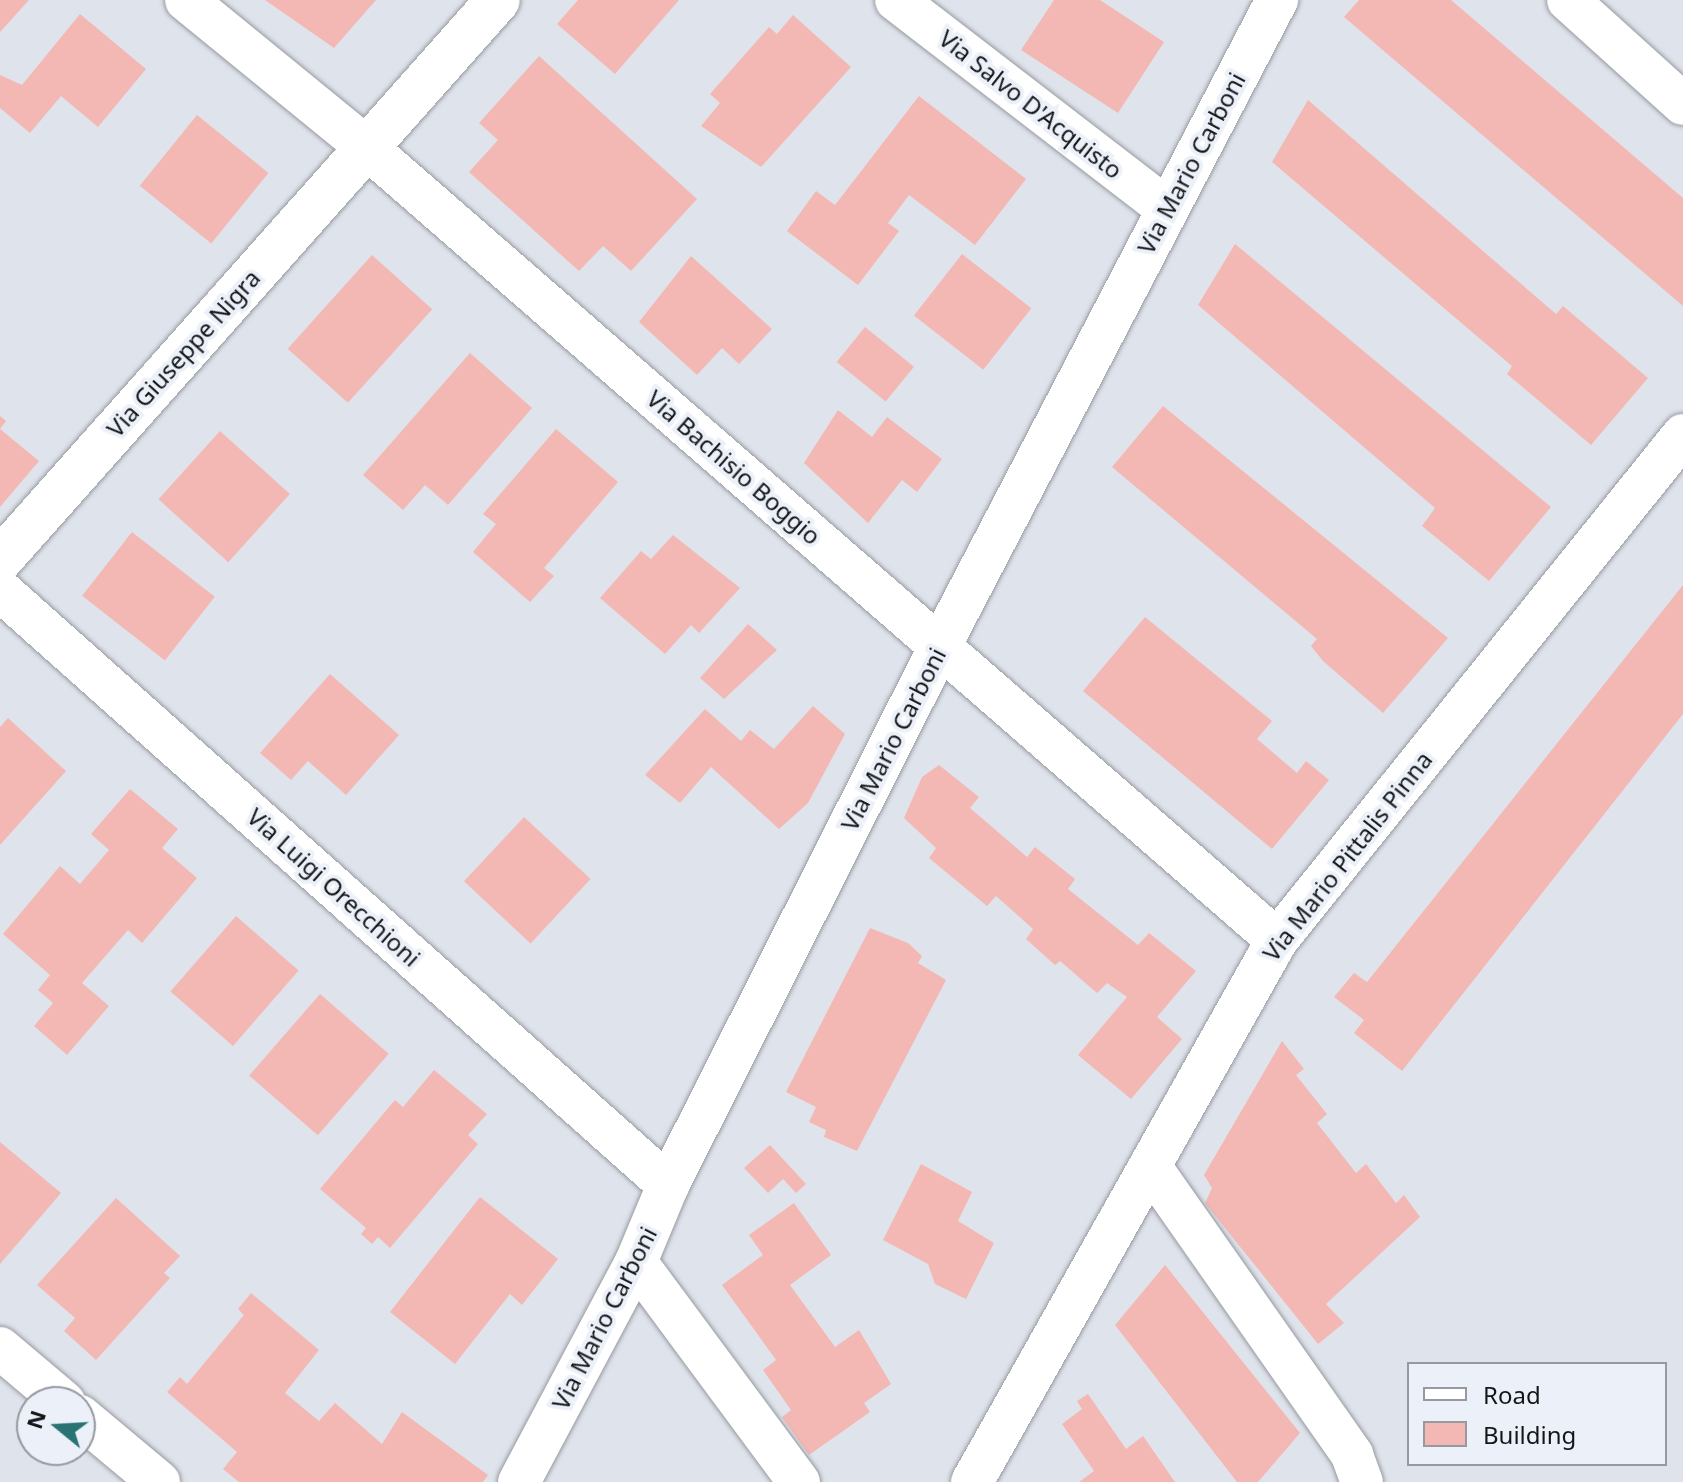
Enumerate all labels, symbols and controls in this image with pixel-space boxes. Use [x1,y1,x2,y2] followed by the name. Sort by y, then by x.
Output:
[934,24,1128,184] street label: Via Salvo D'Acquisto
[1131,67,1251,259] street label: Via Mario Carboni
[100,263,266,443] street label: Via Giuseppe Nigra
[641,384,827,550] street label: Via Bachisio Boggio
[834,643,952,835] street label: Via Mario Carboni
[1256,746,1438,966] street label: Via Mario Pittalis Pinna
[242,802,426,972] street label: Via Luigi Orecchioni
[545,1222,663,1414] street label: Via Mario Carboni
[1407,1362,1667,1466] legend
[1483,1378,1541,1411] text: Road
[16,1386,96,1466] north arrow
[18,1406,52,1432] text: N
[1483,1418,1576,1451] text: Building

